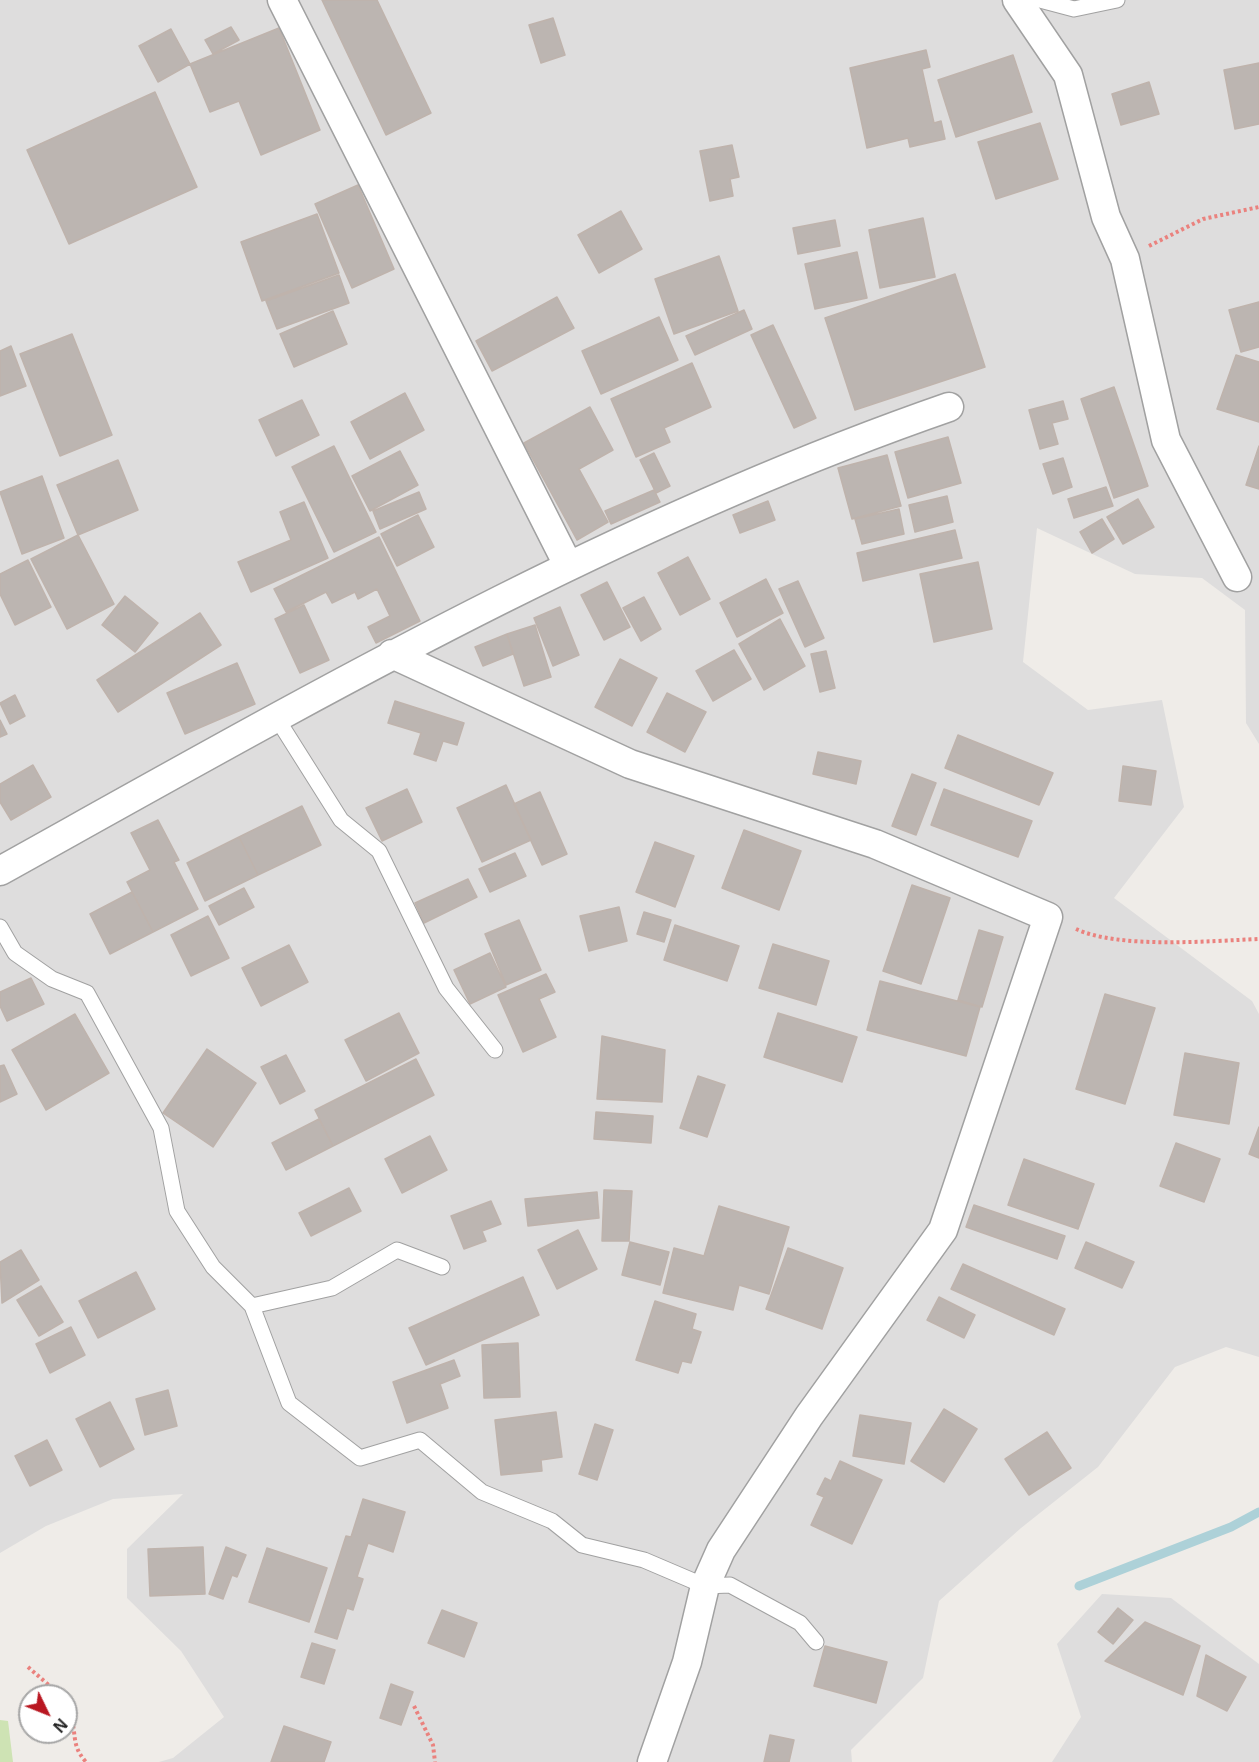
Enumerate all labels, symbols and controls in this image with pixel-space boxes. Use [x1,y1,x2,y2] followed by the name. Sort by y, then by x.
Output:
[18,1684,78,1744] north arrow
[50,1715,70,1735] text: N

